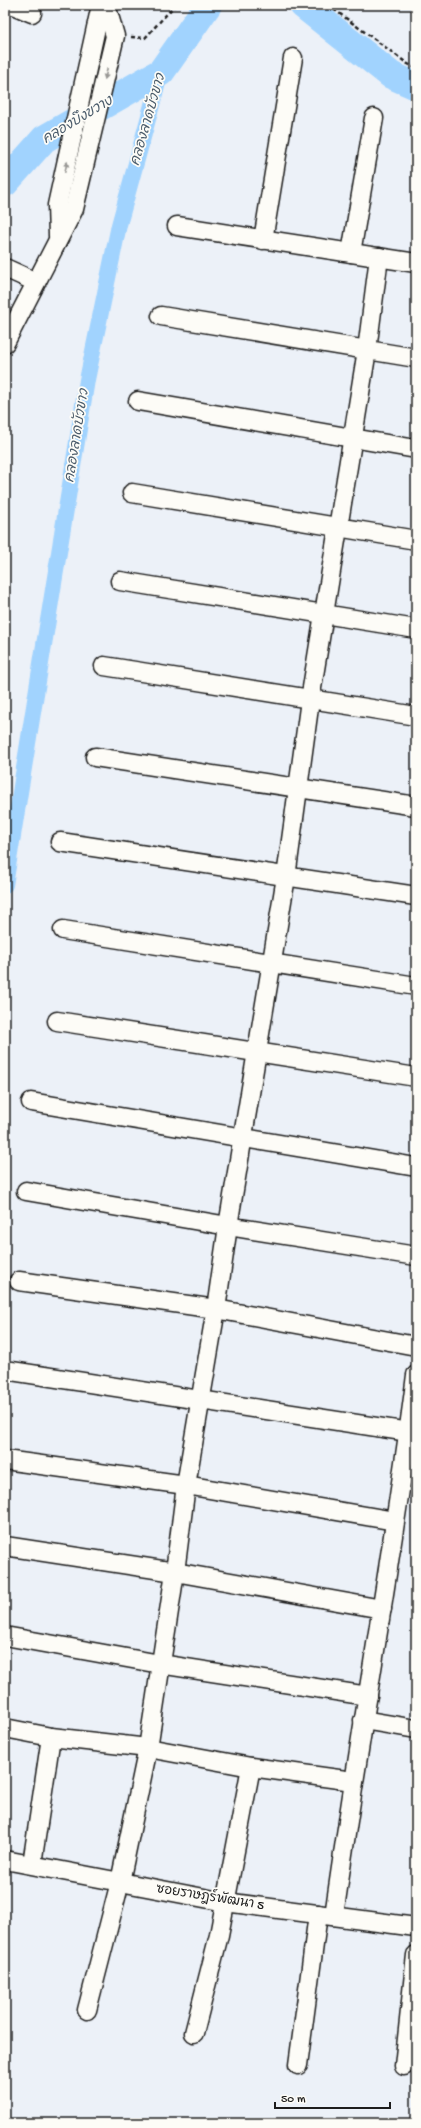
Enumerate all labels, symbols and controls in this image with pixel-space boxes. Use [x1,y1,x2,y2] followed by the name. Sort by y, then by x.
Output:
[102,68,108,81] one-way arrow
[126,71,170,168] water label: คลองลาดบัวขาว
[39,91,118,149] water label: คลองบึงขวาง
[63,161,69,173] one-way arrow
[60,387,94,484] water label: คลองลาดบัวขาว
[155,1878,266,1914] street label: ซอยราษฎร์พัฒนา 5
[275,2084,390,2110] scale bar
[281,2093,306,2107] text: 50 m

